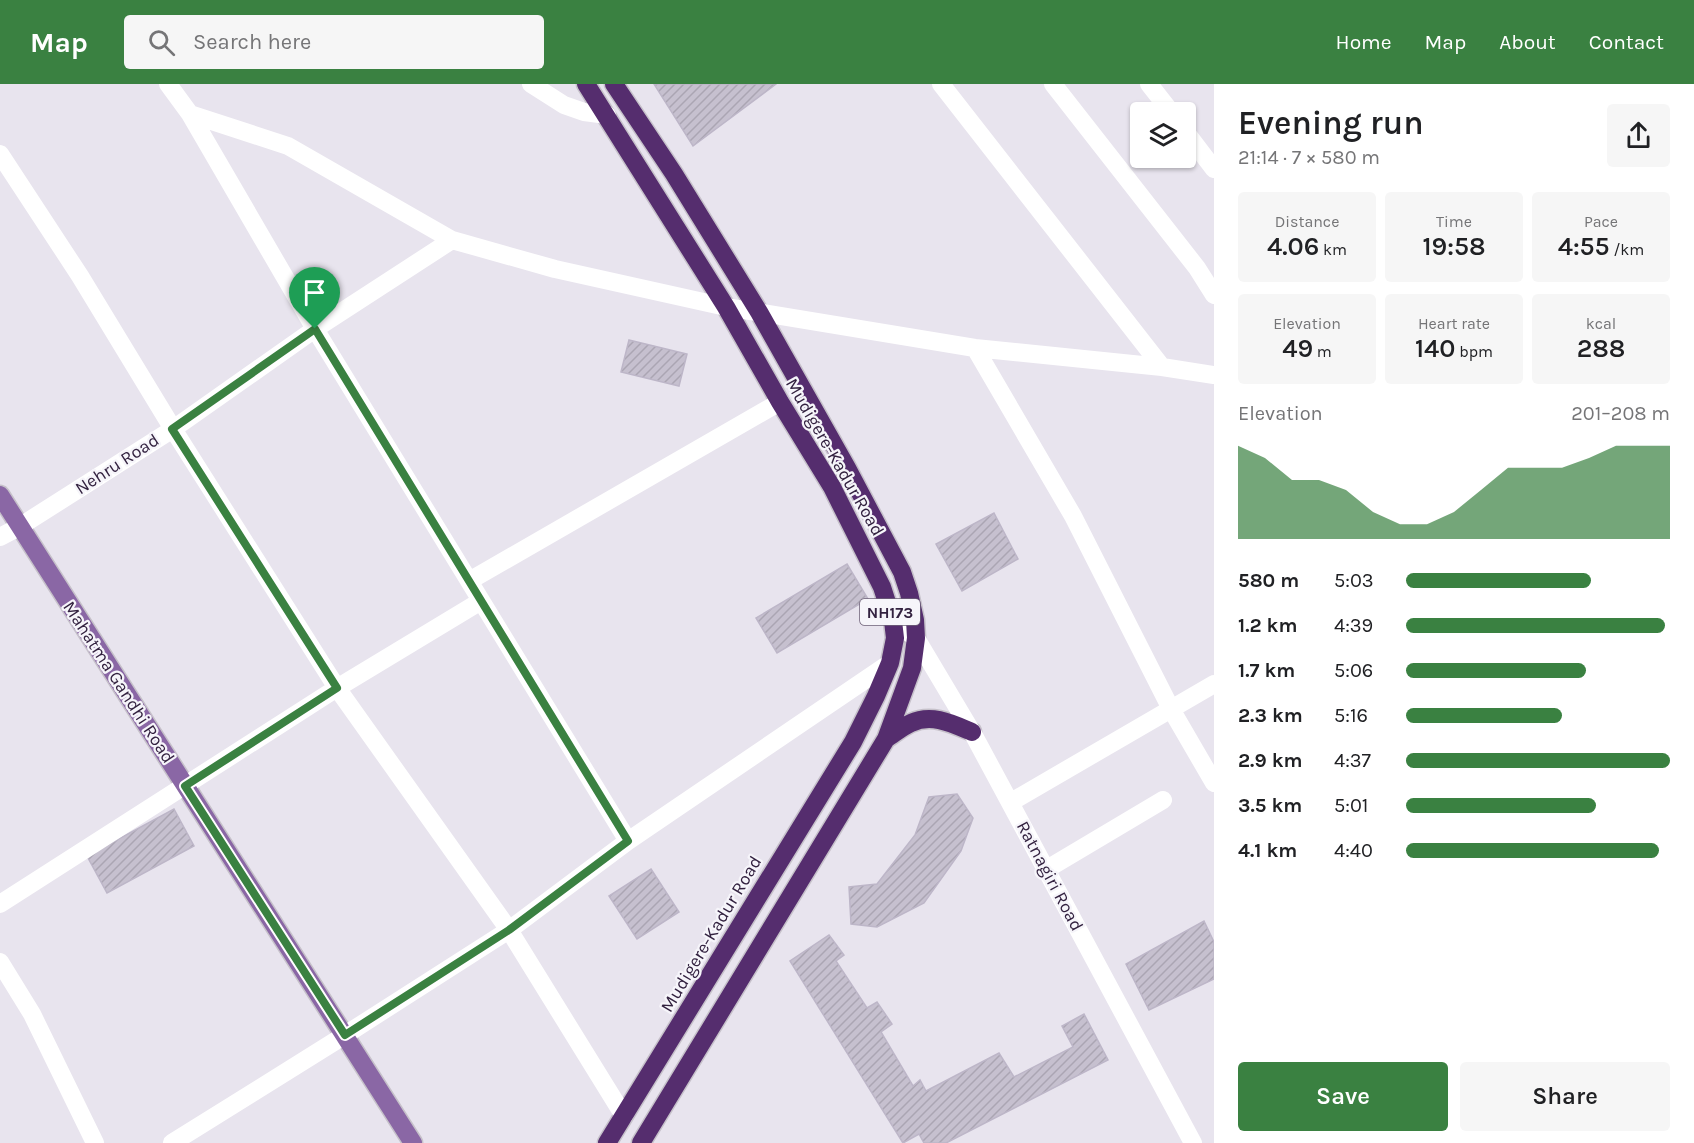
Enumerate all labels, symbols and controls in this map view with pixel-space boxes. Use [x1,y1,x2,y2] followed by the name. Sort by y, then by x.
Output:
[124,15,544,69] search box
[30,26,88,59] text: Map
[145,26,178,59] icon: search
[193,29,311,55] text: Search here
[1336,30,1392,54] text: Home
[1425,30,1466,54] text: Map
[1499,30,1556,54] text: About
[1589,30,1664,54] text: Contact
[1130,102,1196,168] map controls
[1130,102,1196,168] button: layers
[1238,104,1424,142] text: Evening run
[1607,104,1670,167] button: share
[1238,146,1380,169] text: 21:14 · 7 × 580 m
[1275,212,1339,231] text: Distance
[1436,212,1472,231] text: Time
[1584,212,1618,231] text: Pace
[1267,231,1319,262] text: 4.06
[1422,231,1486,262] text: 19:58
[1558,231,1610,262] text: 4:55
[1319,240,1347,259] text: km
[1610,240,1644,259] text: /km
[289,267,340,329] pin
[298,276,331,309] icon: arrive
[1273,314,1341,333] text: Elevation
[1418,314,1490,333] text: Heart rate
[1586,314,1616,333] text: kcal
[1282,333,1313,364] text: 49
[1415,333,1455,364] text: 140
[1577,333,1625,364] text: 288
[1313,342,1332,361] text: m
[1455,342,1493,361] text: bpm
[781,374,889,540] street label: Mudigere-Kadur Road
[1238,402,1323,425] text: Elevation
[1571,402,1670,425] text: 201–208 m
[71,429,163,499] street label: Nehru Road
[1238,569,1299,592] text: 580 m
[1334,569,1374,592] text: 5:03
[58,597,180,767] street label: Mahatma Gandhi Road
[860,599,920,625] road number: NH173
[1238,614,1297,637] text: 1.2 km
[1334,614,1373,637] text: 4:39
[1238,659,1295,682] text: 1.7 km
[1334,659,1373,682] text: 5:06
[1238,704,1303,727] text: 2.3 km
[1334,704,1368,727] text: 5:16
[1238,749,1302,772] text: 2.9 km
[1334,749,1371,772] text: 4:37
[1238,794,1302,817] text: 3.5 km
[1334,794,1368,817] text: 5:01
[1012,817,1088,935] street label: Ratnagiri Road
[1238,839,1297,862] text: 4.1 km
[1334,839,1373,862] text: 4:40
[656,852,766,1016] street label: Mudigere-Kadur Road
[1238,1062,1448,1131] button: Save
[1460,1062,1670,1131] button: Share

